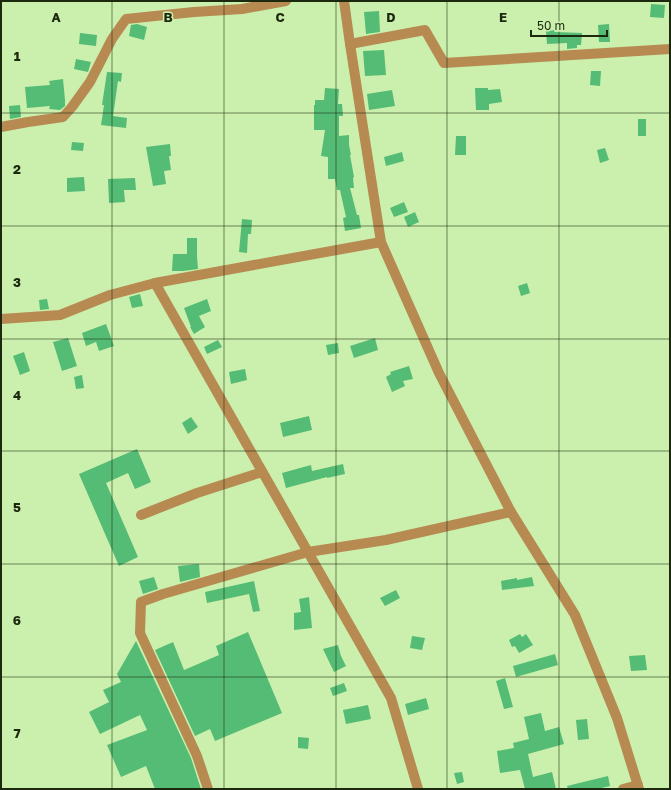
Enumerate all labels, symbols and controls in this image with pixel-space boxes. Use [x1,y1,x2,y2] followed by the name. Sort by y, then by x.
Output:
[51,9,61,25] text: A
[163,9,173,25] text: B
[275,9,285,25] text: C
[386,9,396,25] text: D
[499,9,507,25] text: E
[531,12,607,38] scale bar
[537,18,565,33] text: 50 m
[14,48,21,64] text: 1
[13,161,21,177] text: 2
[13,274,21,290] text: 3
[13,387,21,403] text: 4
[13,499,21,515] text: 5
[13,612,21,628] text: 6
[13,725,21,741] text: 7

